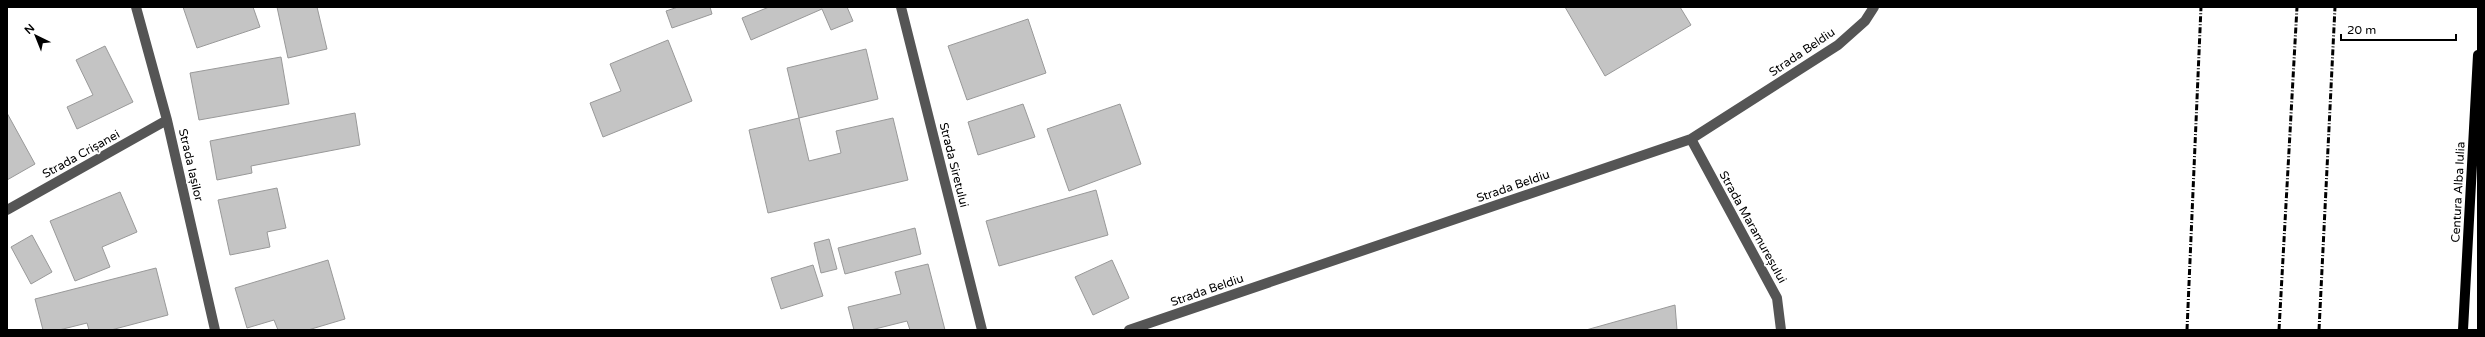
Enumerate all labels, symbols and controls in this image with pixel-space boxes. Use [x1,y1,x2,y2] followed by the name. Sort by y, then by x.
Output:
[16,16,56,56] north arrow
[2341,16,2456,42] scale bar
[22,21,37,37] text: N
[2347,23,2376,37] text: 20 m
[1766,25,1838,79] street label: Strada Beldiu
[937,121,971,209] street label: Strada Siretului
[40,127,122,181] street label: Strada Crișanei
[176,127,206,203] street label: Strada Iașilor
[2448,141,2468,243] street label: Centura Alba Iulia
[1475,167,1551,205] street label: Strada Beldiu
[1716,168,1790,286] street label: Strada Maramureșului
[1169,271,1245,309] street label: Strada Beldiu

